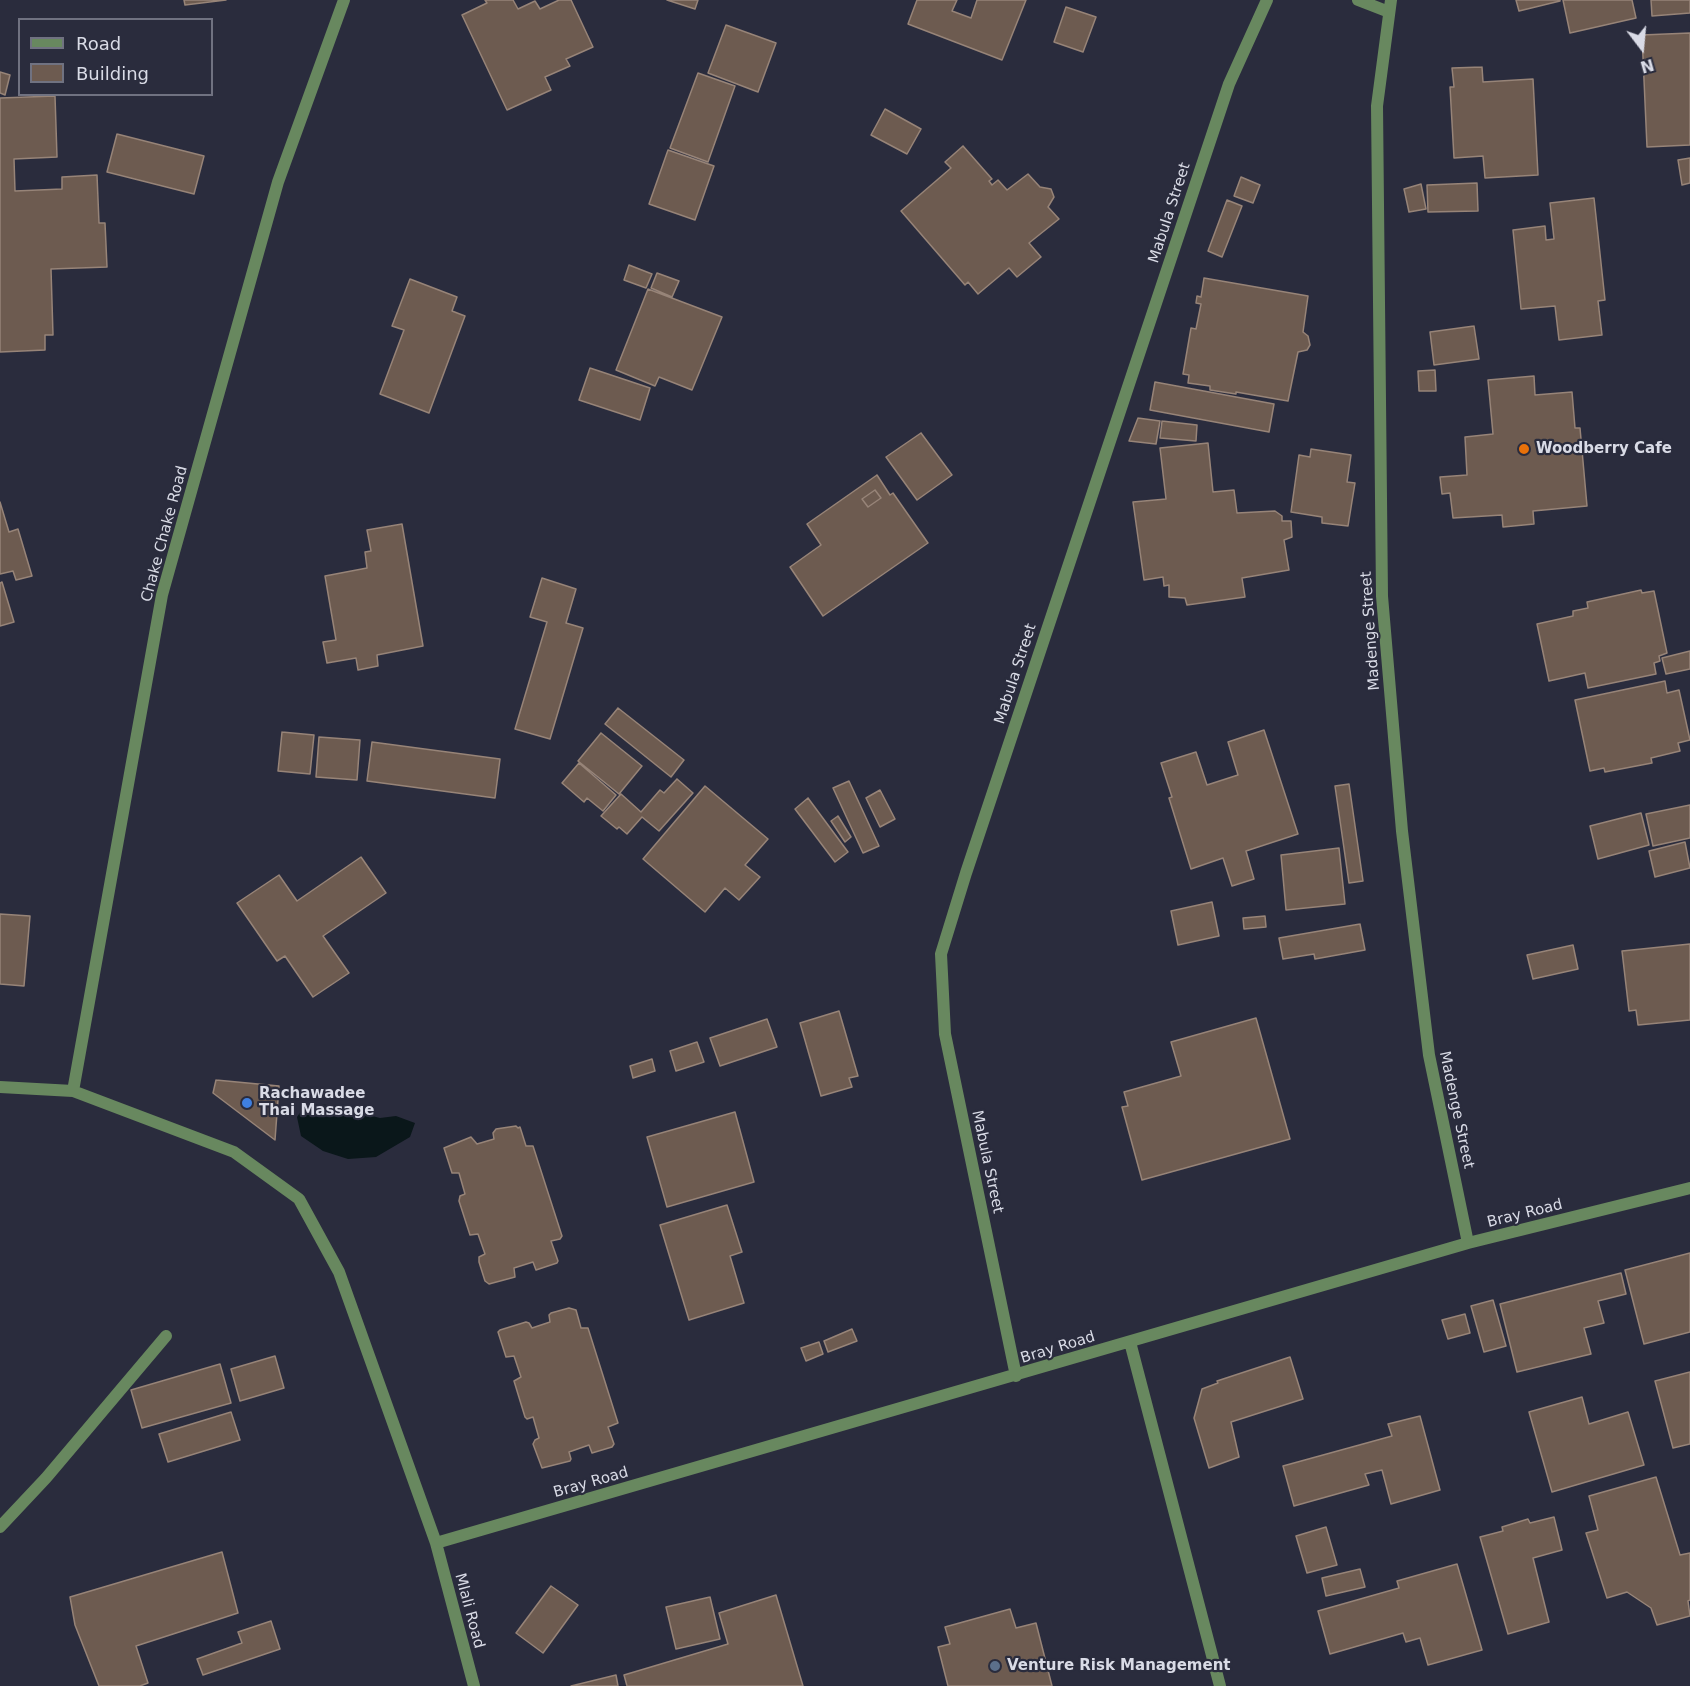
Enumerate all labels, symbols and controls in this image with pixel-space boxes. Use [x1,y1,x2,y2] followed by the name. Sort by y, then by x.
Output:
[18,18,213,96] legend
[1612,18,1672,78] north arrow
[76,33,121,54] text: Road
[1638,55,1656,77] text: N
[76,63,149,84] text: Building
[1145,160,1195,266] street label: Mabula Street
[1536,440,1672,458] place label: Woodberry Cafe
[1517,442,1531,456] marker: Woodberry Cafe
[138,464,192,604] street label: Chake Chake Road
[1358,571,1384,691] street label: Madenge Street
[991,621,1041,727] street label: Mabula Street
[1435,1050,1477,1170] street label: Madenge Street
[259,1085,374,1120] place label: Rachawadee Thai Massage
[240,1096,254,1110] marker: Rachawadee Thai Massage
[967,1109,1007,1215] street label: Mabula Street
[1485,1196,1565,1232] street label: Bray Road
[1019,1328,1097,1368] street label: Bray Road
[552,1464,630,1502] street label: Bray Road
[450,1571,488,1651] street label: Mlali Road
[1007,1657,1231,1675] place label: Venture Risk Management
[988,1659,1002,1673] marker: Venture Risk Management

